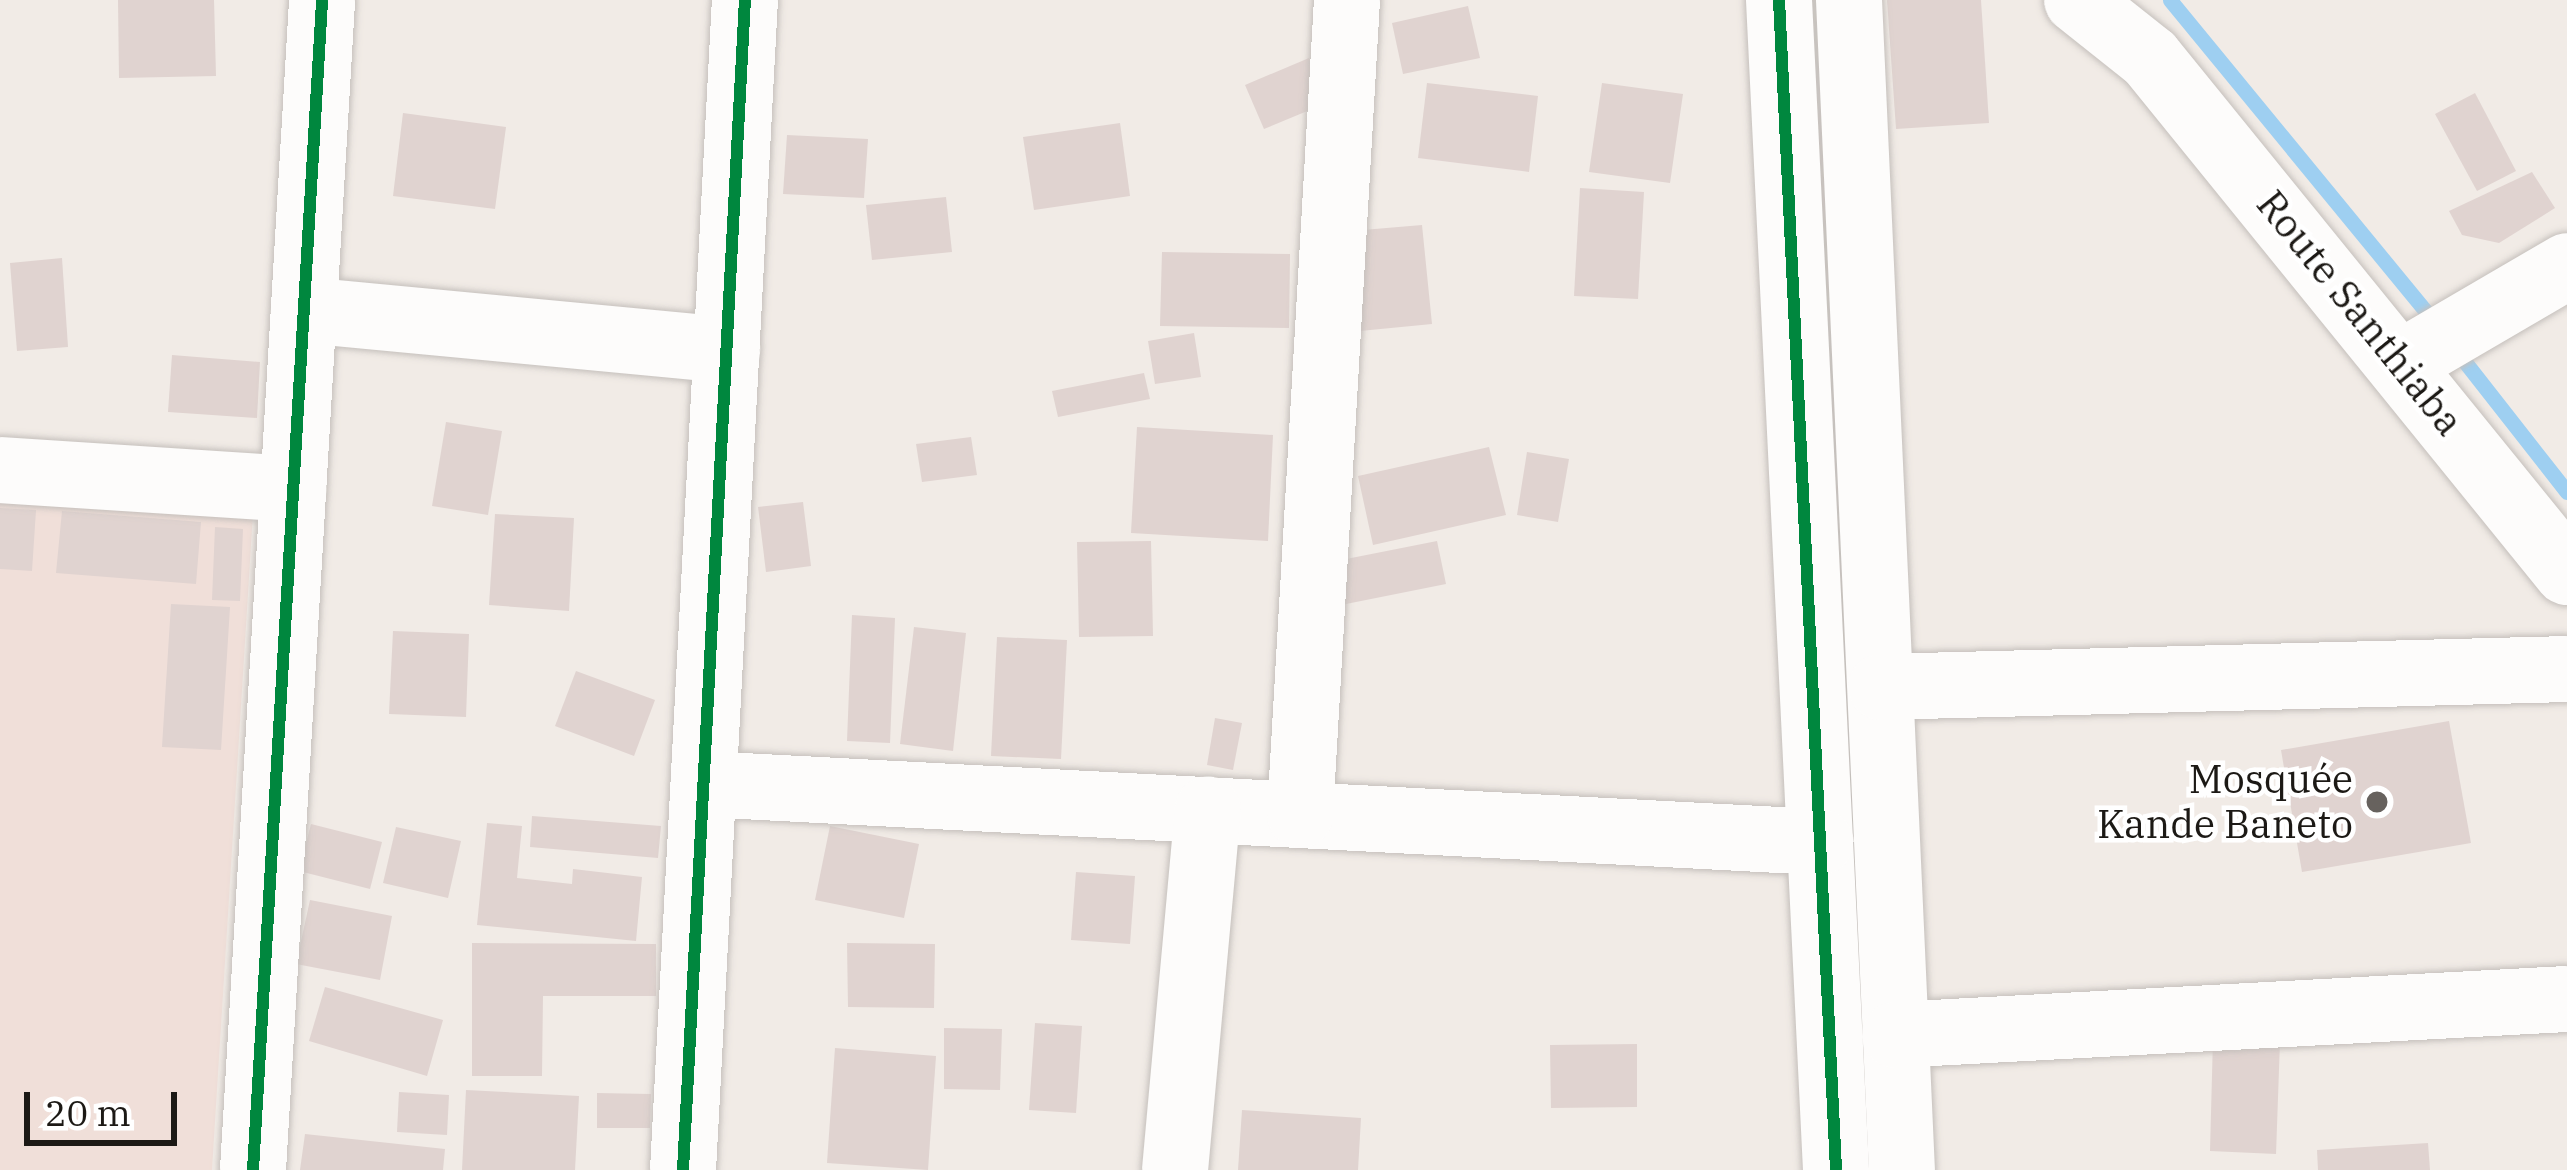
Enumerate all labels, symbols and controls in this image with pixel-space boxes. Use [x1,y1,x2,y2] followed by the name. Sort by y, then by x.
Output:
[2247,181,2473,445] street label: Route Santhiaba
[2097,757,2353,848] place label: Mosquée Kande Baneto
[2364,789,2390,815] marker: Mosquée Kande Baneto
[30,1068,183,1142] scale bar
[45,1089,131,1136] text: 20 m

